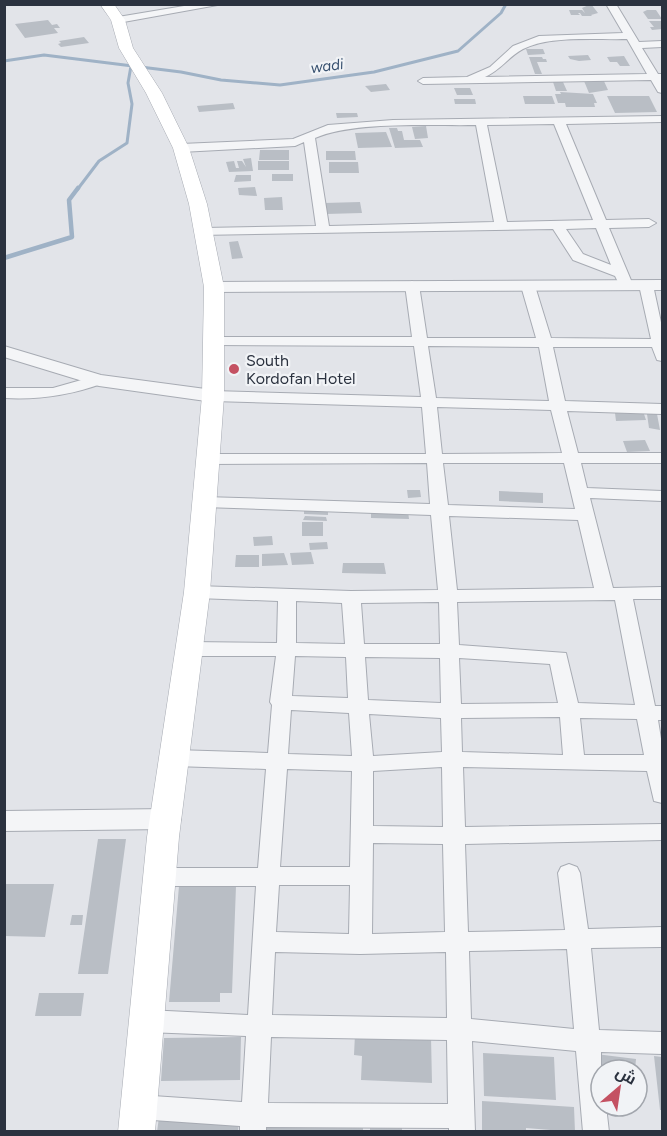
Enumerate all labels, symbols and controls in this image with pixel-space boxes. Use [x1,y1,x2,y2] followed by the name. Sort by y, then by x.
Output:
[310,55,345,77] water label: wadi
[246,351,355,388] place label: South Kordofan Hotel
[227,362,241,376] marker: South Kordofan Hotel
[589,1058,649,1118] north arrow
[612,1062,640,1089] text: ش

